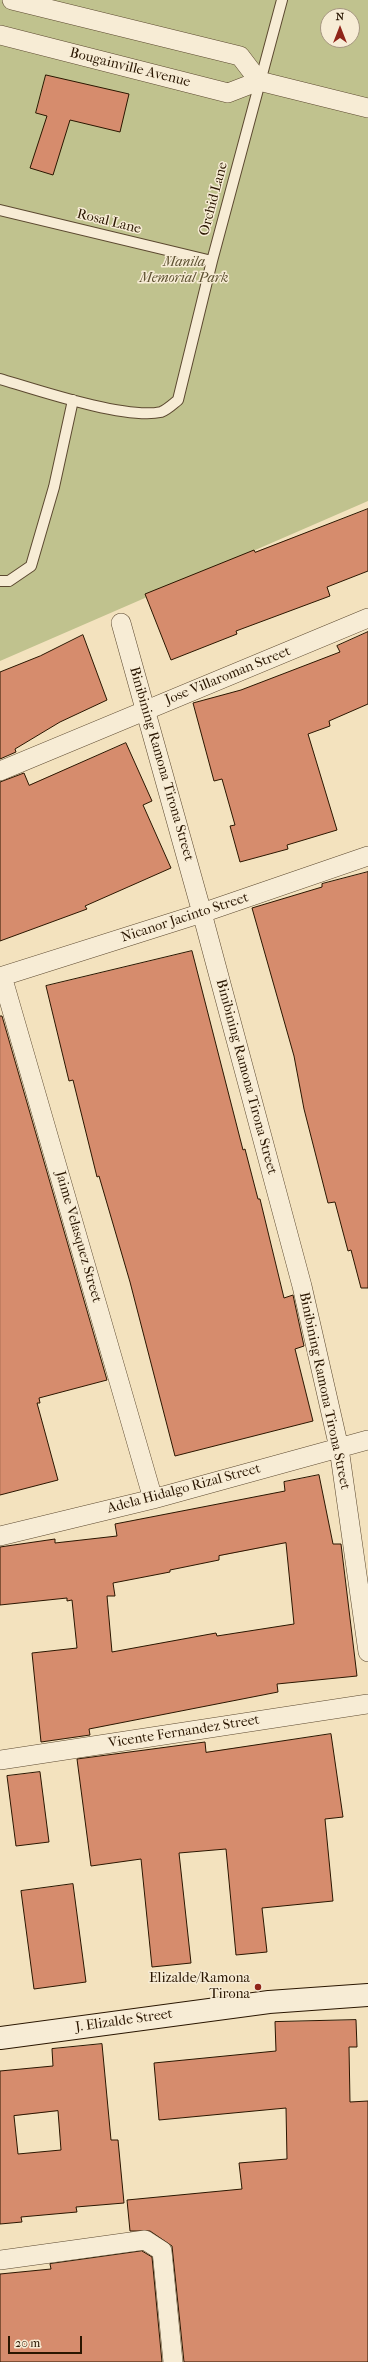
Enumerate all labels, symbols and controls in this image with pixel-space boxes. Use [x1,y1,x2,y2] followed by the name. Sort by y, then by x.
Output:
[320,8,360,48] north arrow
[336,10,344,23] text: N
[68,45,192,91] street label: Bougainville Avenue
[196,160,232,238] street label: Orchid Lane
[75,206,143,238] street label: Rosal Lane
[140,255,228,288] park label: Manila Memorial Park
[163,643,293,709] street label: Jose Villaroman Street
[125,665,197,863] street label: Binibining Ramona Tirona Street
[119,889,251,947] street label: Nicanor Jacinto Street
[212,978,280,1176] street label: Binibining Ramona Tirona Street
[51,1169,105,1305] street label: Jaime Velasquez Street
[295,1291,353,1491] street label: Binibining Ramona Tirona Street
[105,1460,263,1518] street label: Adela Hidalgo Rizal Street
[107,1712,261,1752] street label: Vicente Fernandez Street
[149,1971,250,2004] place label: Elizalde/Ramona Tirona
[253,1982,263,1992] marker: Elizalde/Ramona Tirona
[74,2006,174,2036] street label: J. Elizalde Street
[10,2328,84,2354] scale bar
[15,2336,40,2350] text: 20 m

